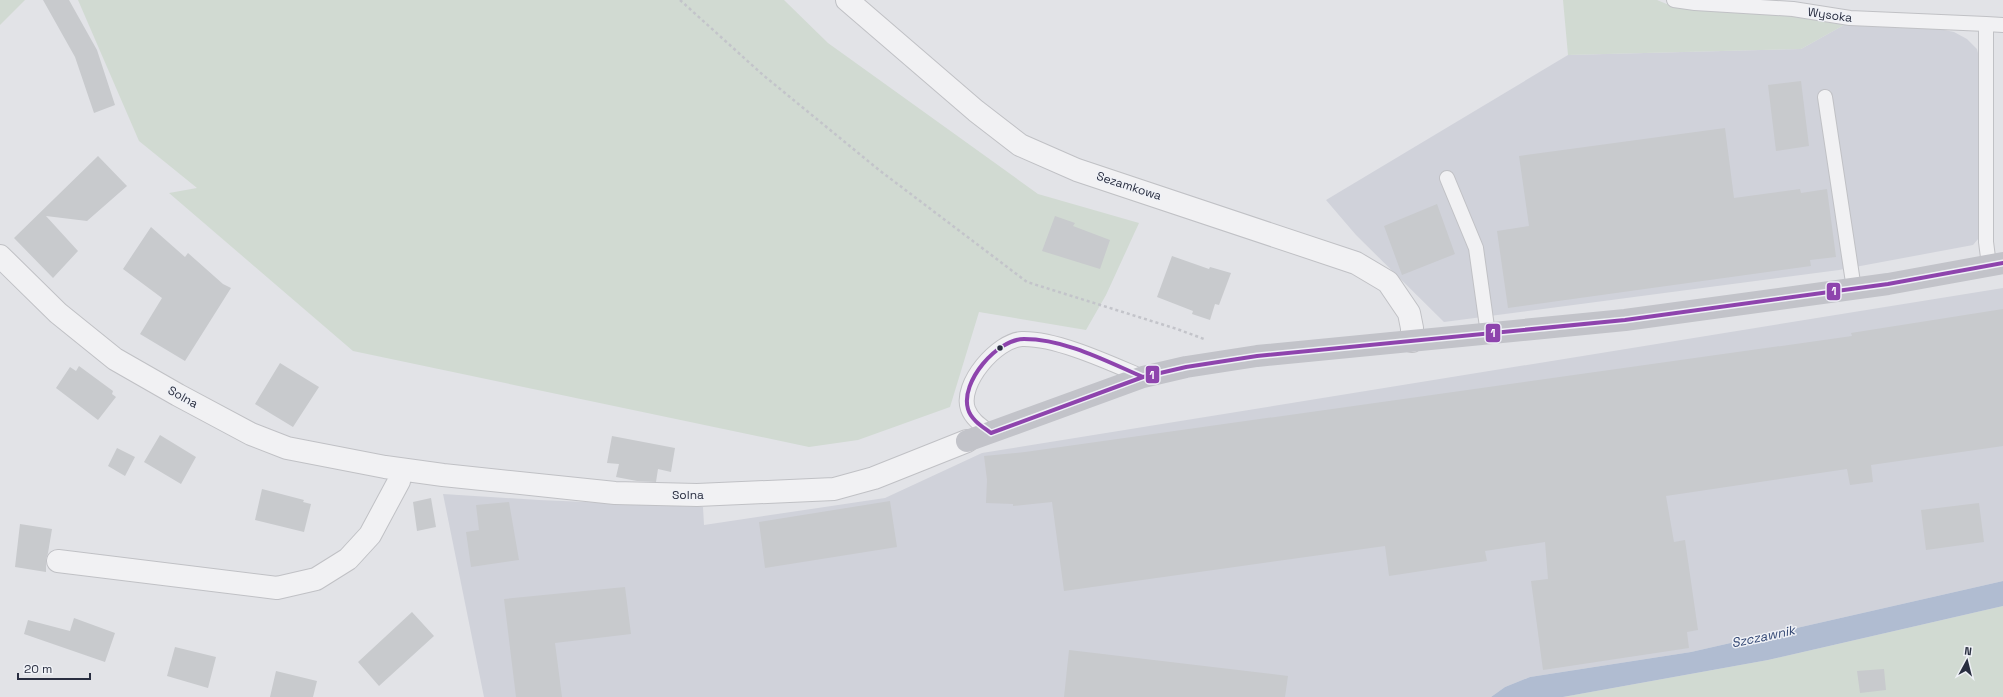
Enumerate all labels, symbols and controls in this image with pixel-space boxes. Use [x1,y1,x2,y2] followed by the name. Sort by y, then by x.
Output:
[1807,4,1853,26] street label: Wysoka
[1094,168,1164,204] street label: Sezamkowa
[1826,282,1841,301] line badge: 1
[1832,284,1837,298] text: 1
[1485,323,1501,343] line badge: 1
[1491,326,1496,340] text: 1
[995,343,1005,353] unlabelled marker
[1145,365,1160,384] line badge: 1
[1150,368,1155,382] text: 1
[165,382,201,412] street label: Solna
[672,487,704,503] street label: Solna
[1730,621,1798,652] water label: Szczawnik
[1947,641,1987,681] north arrow
[1964,644,1973,658] text: N
[18,655,90,681] scale bar
[24,661,52,677] text: 20 m

